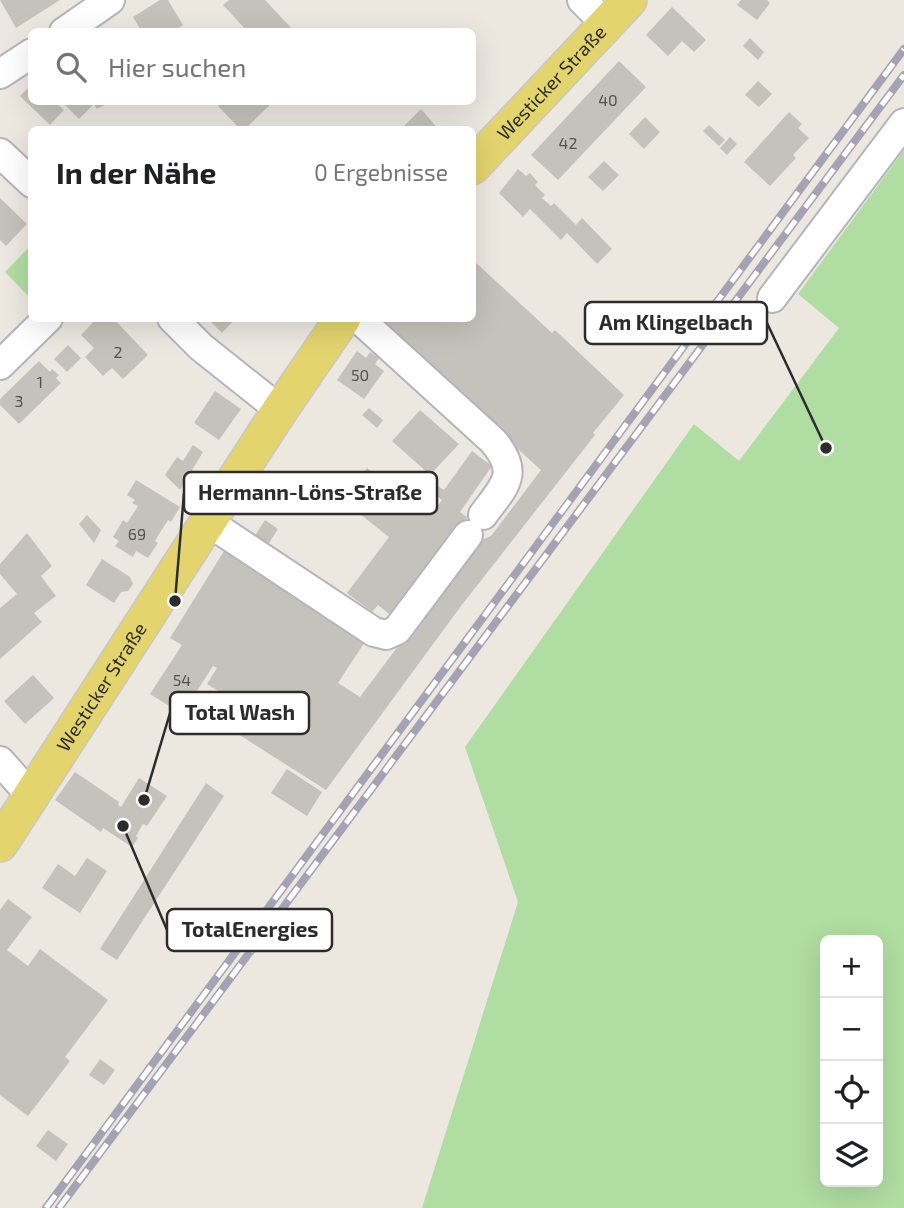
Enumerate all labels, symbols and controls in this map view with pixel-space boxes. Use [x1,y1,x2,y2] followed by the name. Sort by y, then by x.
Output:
[492,20,610,144] street label: Westicker Straße
[28,28,476,105] search box
[52,48,90,86] icon: search
[108,51,246,82] text: Hier suchen
[598,90,618,109] house number: 40
[559,133,577,152] house number: 42
[56,154,217,190] text: In der Nähe
[314,158,448,186] text: 0 Ergebnisse
[585,302,767,344] callout: Am Klingelbach
[599,309,753,334] text: Am Klingelbach
[114,342,123,361] house number: 2
[351,365,369,384] house number: 50
[37,372,43,391] house number: 1
[15,391,23,410] house number: 3
[184,472,437,514] callout: Hermann-Löns-Straße
[198,479,422,504] text: Hermann-Löns-Straße
[128,524,146,543] house number: 69
[51,618,151,755] street label: Westicker Straße
[173,670,191,689] house number: 54
[170,692,309,734] callout: Total Wash
[185,699,295,724] text: Total Wash
[167,909,332,951] callout: TotalEnergies
[182,916,318,941] text: TotalEnergies
[820,935,883,1187] map controls
[820,935,883,998] button: +
[820,998,883,1061] button: −
[820,1061,883,1124] button: locate
[820,1124,883,1187] button: layers

